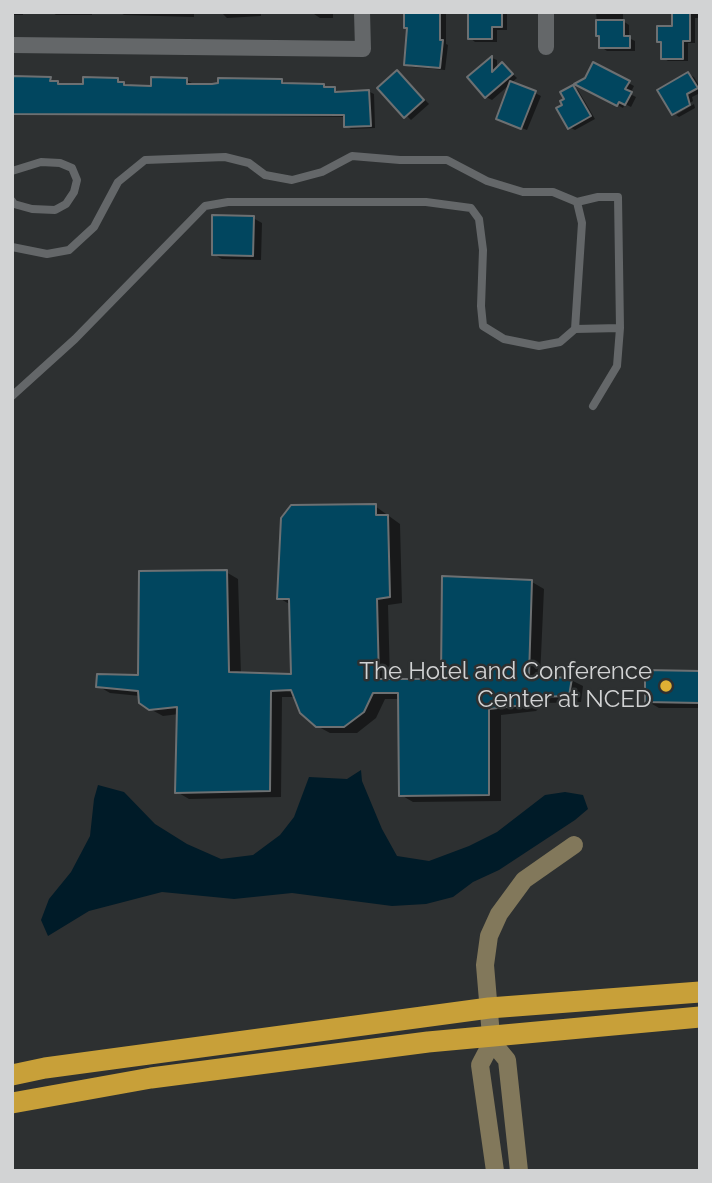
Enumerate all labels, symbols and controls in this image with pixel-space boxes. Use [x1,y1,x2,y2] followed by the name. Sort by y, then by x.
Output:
[359,658,652,714] place label: The Hotel and Conference Center at NCED
[658,678,674,694] marker: The Hotel and Conference Center at NCED

